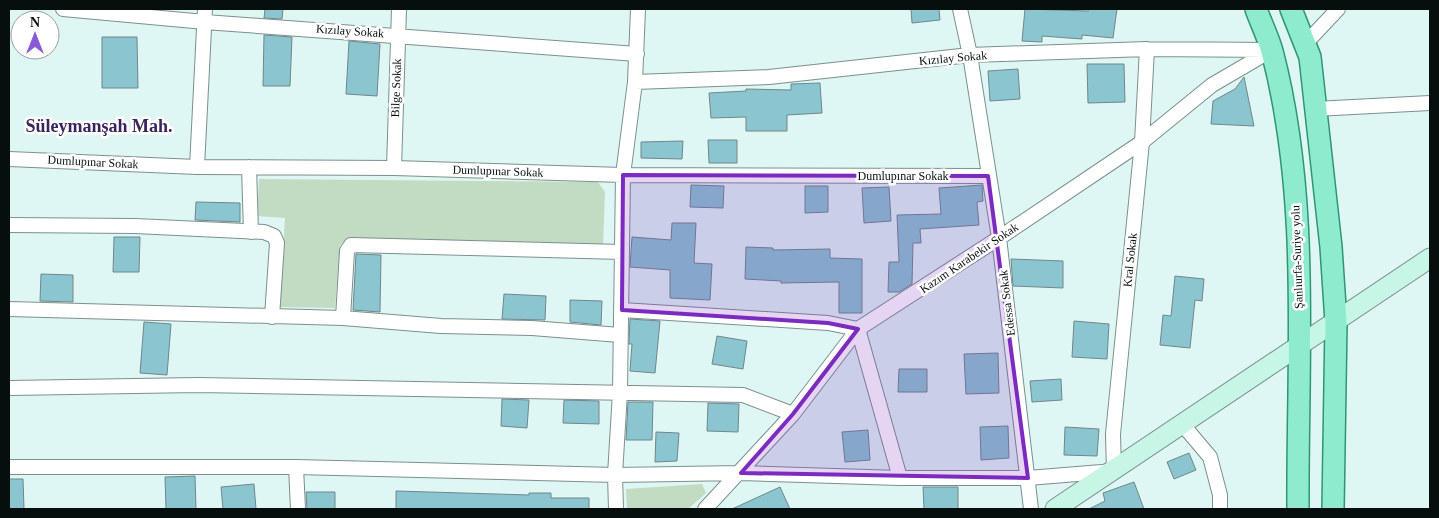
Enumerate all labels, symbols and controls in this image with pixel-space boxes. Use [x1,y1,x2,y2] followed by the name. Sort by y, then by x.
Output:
[10,10,60,60] north arrow
[30,15,40,30] text: N
[315,22,385,40] street label: Kızılay Sokak
[918,48,988,68] street label: Kızılay Sokak
[388,58,404,118] street label: Bilge Sokak
[25,116,173,136] district label: Süleymanşah Mah.
[47,153,139,171] street label: Dumlupınar Sokak
[452,162,544,180] street label: Dumlupınar Sokak
[858,169,949,183] street label: Dumlupınar Sokak
[1288,205,1306,309] street label: Şanlıurfa-Suriye yolu
[917,220,1021,296] street label: Kazım Karabekir Sokak
[1120,232,1140,288] street label: Kral Sokak
[996,269,1018,337] street label: Edessa Sokak

